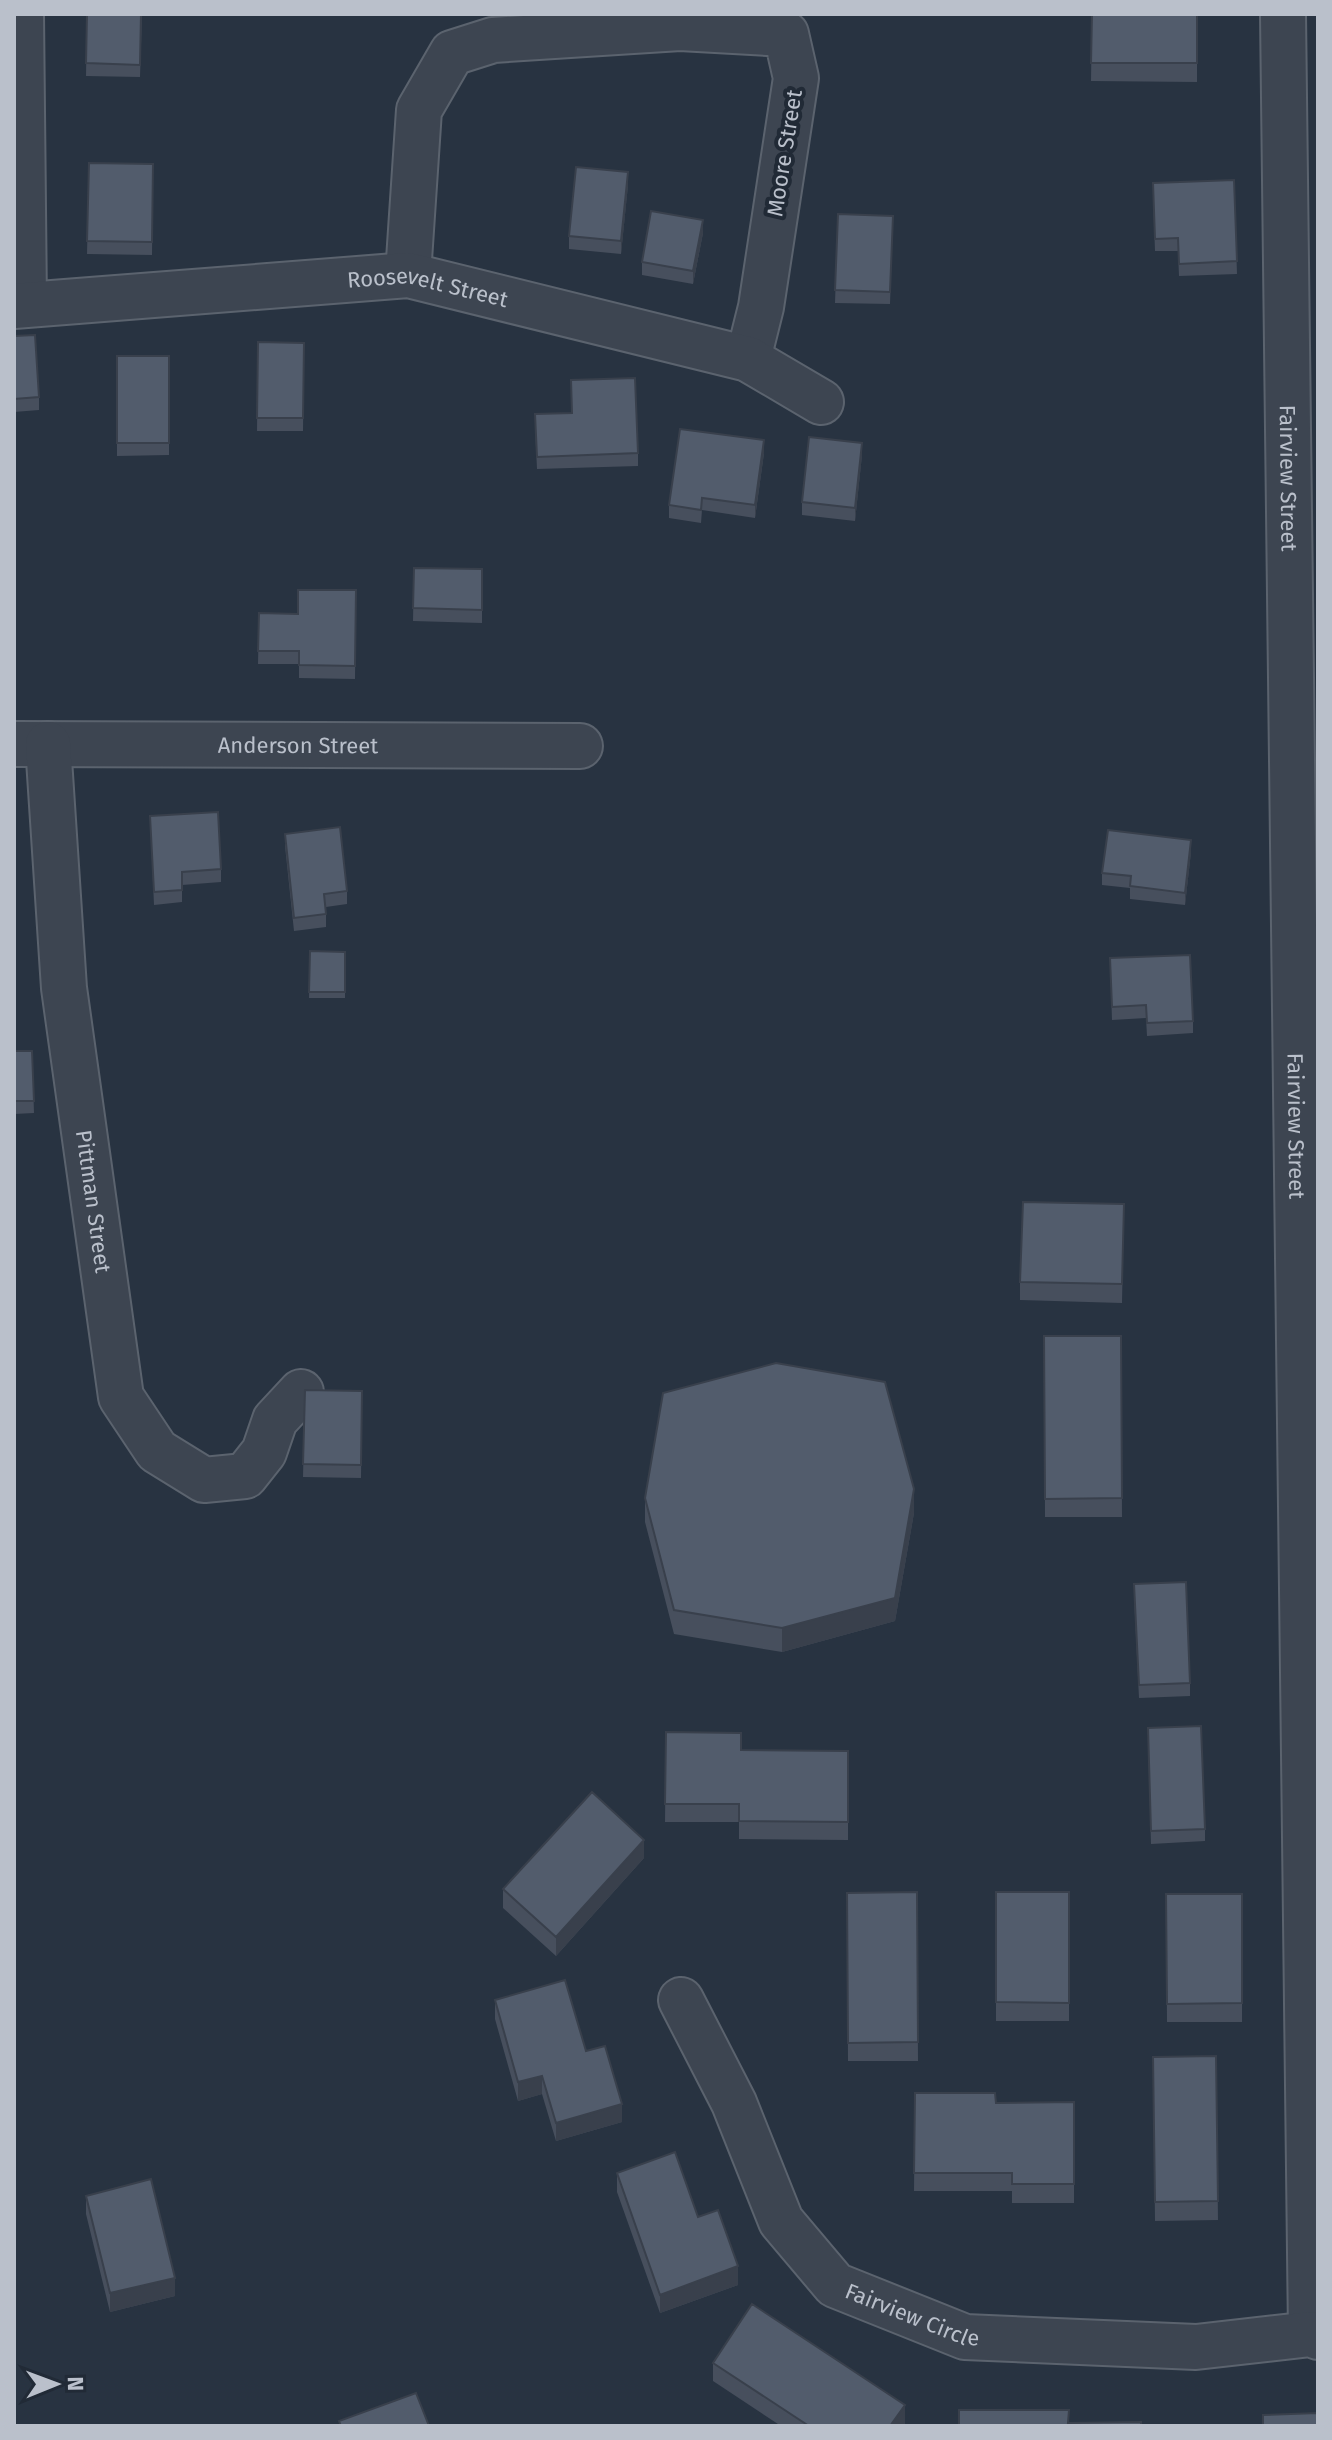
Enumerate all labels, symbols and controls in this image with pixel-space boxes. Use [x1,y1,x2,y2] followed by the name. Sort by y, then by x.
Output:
[761,88,808,218] street label: Moore Street
[346,262,511,313] street label: Roosevelt Street
[1274,405,1302,551] street label: Fairview Street
[218,732,378,759] street label: Anderson Street
[1282,1052,1310,1199] street label: Fairview Street
[70,1128,117,1275] street label: Pittman Street
[841,2278,980,2352] street label: Fairview Circle
[16,2344,96,2424] north arrow
[62,2376,89,2391] text: N

